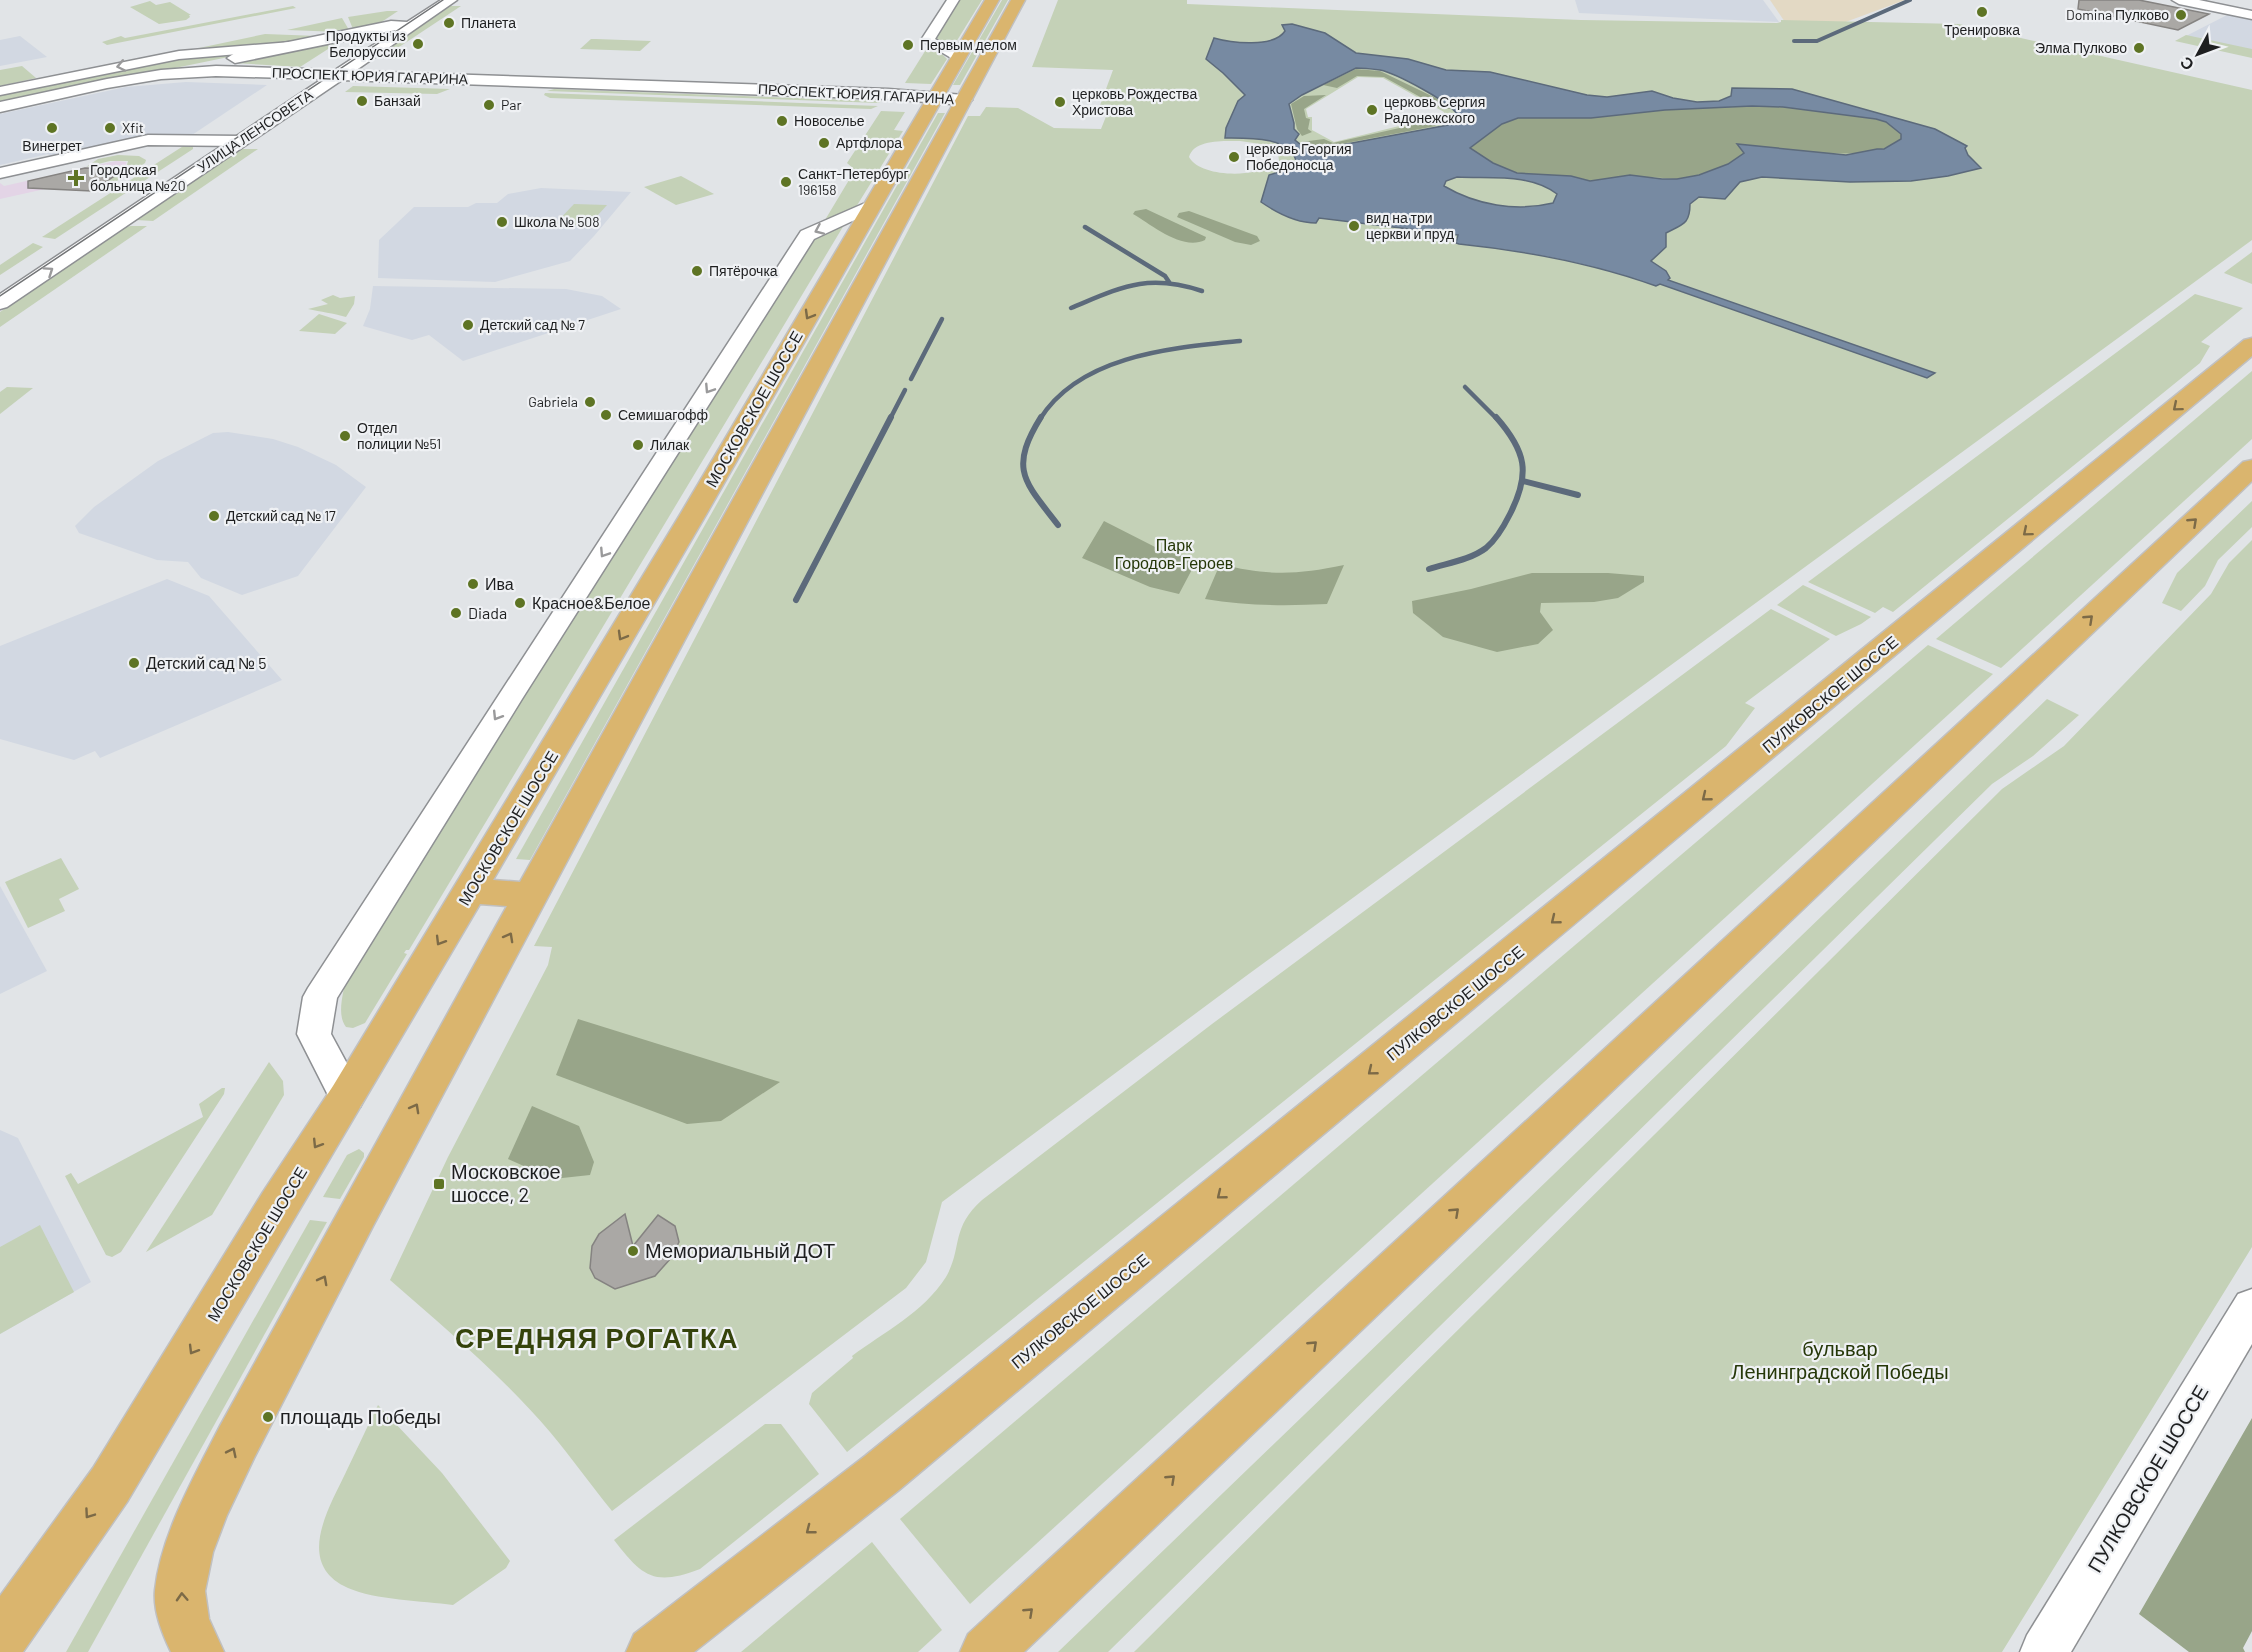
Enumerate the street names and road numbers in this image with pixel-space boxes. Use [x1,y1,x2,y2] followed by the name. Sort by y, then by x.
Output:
[272,64,469,87] street label: ПРОСПЕКТ ЮРИЯ ГАГАРИНА
[758,80,955,107] street label: ПРОСПЕКТ ЮРИЯ ГАГАРИНА
[194,85,316,176] street label: УЛИЦА ЛЕНСОВЕТА
[701,327,806,490] street label: МОСКОВСКОЕ ШОССЕ
[1758,631,1901,756] street label: ПУЛКОВСКОЕ ШОССЕ
[454,747,561,908] street label: МОСКОВСКОЕ ШОССЕ
[1382,941,1527,1064] street label: ПУЛКОВСКОЕ ШОССЕ
[203,1163,310,1324] street label: МОСКОВСКОЕ ШОССЕ
[1007,1249,1152,1372] street label: ПУЛКОВСКОЕ ШОССЕ
[2082,1381,2213,1576] street label: ПУЛКОВСКОЕ ШОССЕ

